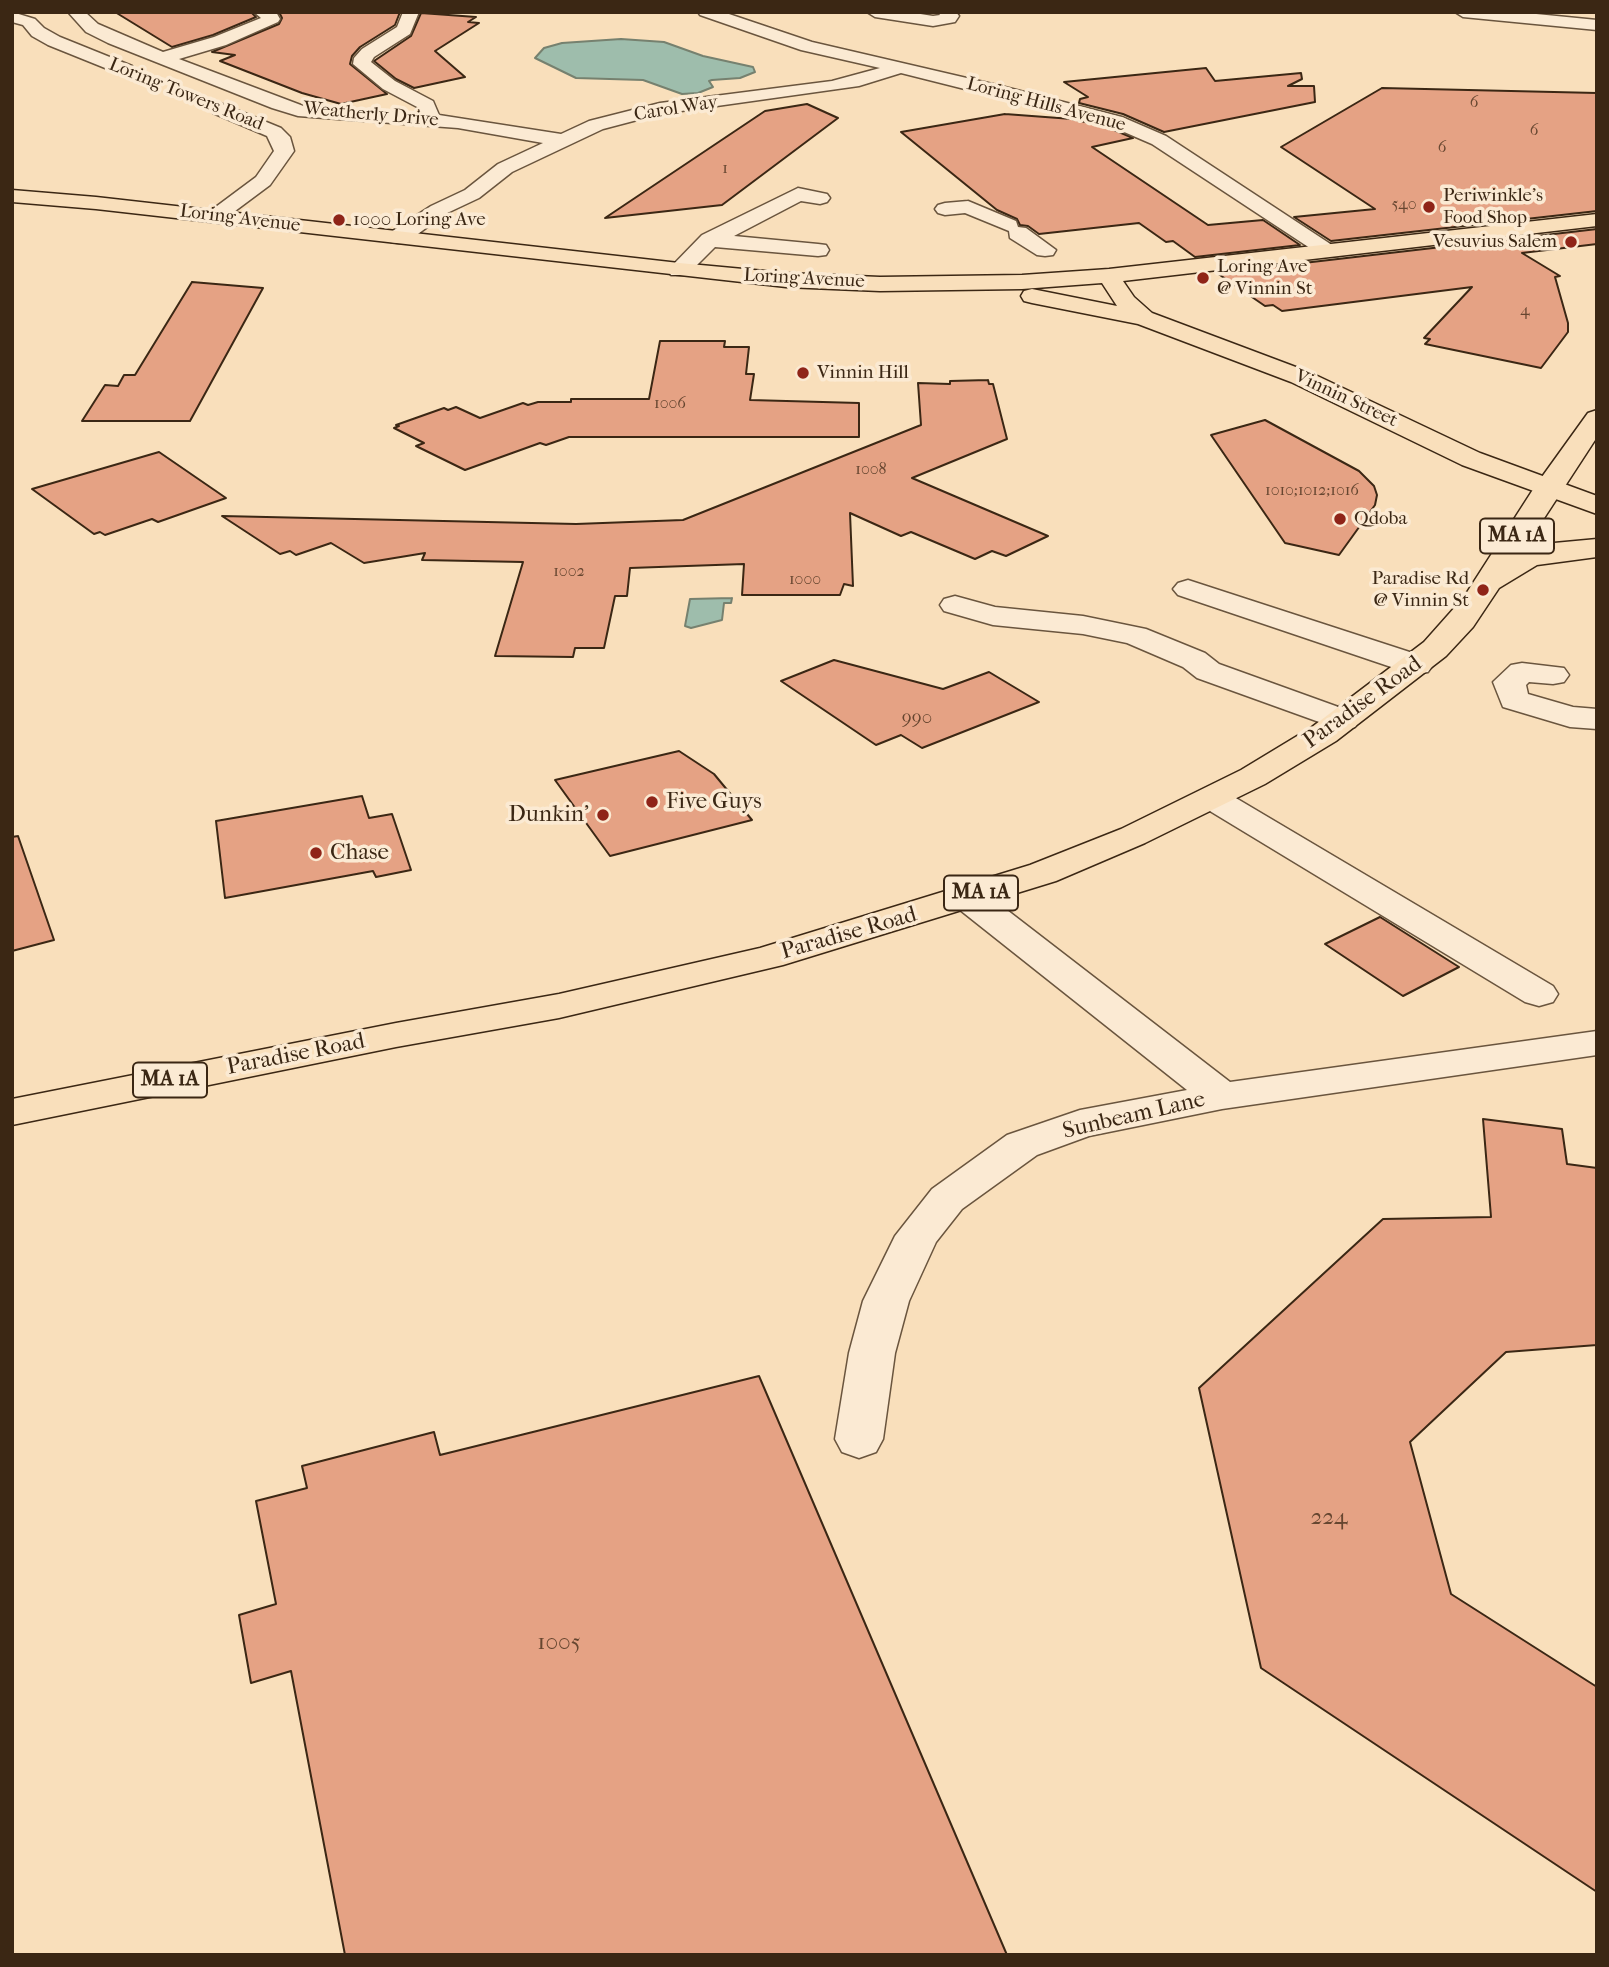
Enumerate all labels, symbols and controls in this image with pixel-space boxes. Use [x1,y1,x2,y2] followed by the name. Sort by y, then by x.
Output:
[105,54,267,136] street label: Loring Towers Road
[964,73,1128,137] street label: Loring Hills Avenue
[633,91,719,127] street label: Carol Way
[1470,93,1478,113] house number: 6
[302,98,440,132] street label: Weatherly Drive
[1530,121,1538,141] house number: 6
[1438,138,1446,158] house number: 6
[722,159,728,179] house number: 1
[1443,185,1543,229] place label: Periwinkle's Food Shop
[1391,195,1417,215] house number: 540
[1421,199,1437,215] marker: Periwinkle's Food Shop
[178,200,302,238] street label: Loring Avenue
[353,209,486,231] place label: 1000 Loring Ave
[331,212,347,228] marker: 1000 Loring Ave
[1433,231,1557,253] place label: Vesuvius Salem
[1563,234,1579,250] marker: Vesuvius Salem
[1217,256,1313,300] place label: Loring Ave @ Vinnin St
[743,264,865,294] street label: Loring Avenue
[1195,270,1211,286] marker: Loring Ave @ Vinnin St
[1520,301,1530,321] house number: 4
[817,362,909,384] place label: Vinnin Hill
[795,365,811,381] marker: Vinnin Hill
[1291,365,1401,433] street label: Vinnin Street
[654,394,686,414] house number: 1006
[855,460,887,480] house number: 1008
[1265,481,1359,501] house number: 1010;1012;1016
[1354,508,1407,530] place label: Qdoba
[1332,511,1348,527] marker: Qdoba
[1480,518,1554,554] road number: MA 1A
[553,562,585,582] house number: 1002
[1372,568,1469,612] place label: Paradise Rd @ Vinnin St
[789,570,821,590] house number: 1000
[1475,582,1491,598] marker: Paradise Rd @ Vinnin St
[1298,651,1428,755] street label: Paradise Road
[902,707,932,729] house number: 990
[666,788,762,816] place label: Five Guys
[644,794,660,810] marker: Five Guys
[508,801,589,829] place label: Dunkin'
[595,807,611,823] marker: Dunkin'
[330,839,389,867] place label: Chase
[308,845,324,861] marker: Chase
[944,876,1018,910] road number: MA 1A
[778,901,920,967] street label: Paradise Road
[225,1028,367,1082] street label: Paradise Road
[133,1062,207,1098] road number: MA 1A
[1060,1086,1208,1146] street label: Sunbeam Lane
[1310,1504,1348,1532] house number: 224
[537,1629,581,1657] house number: 1005

